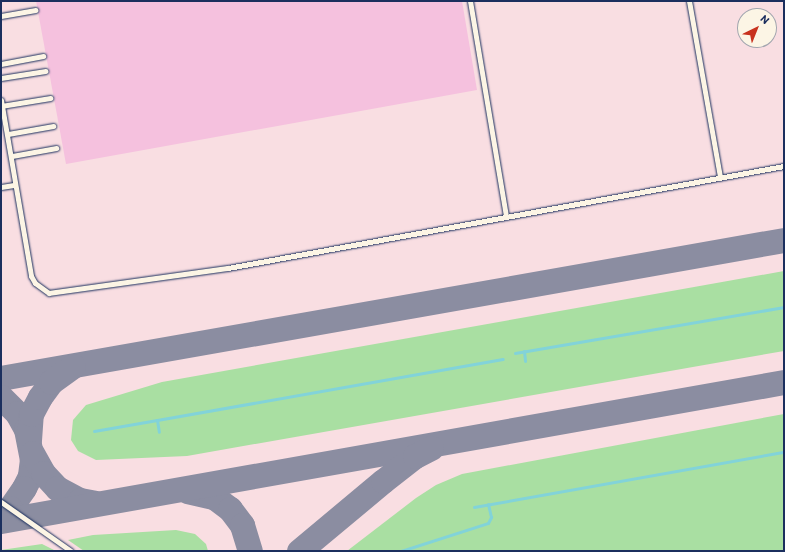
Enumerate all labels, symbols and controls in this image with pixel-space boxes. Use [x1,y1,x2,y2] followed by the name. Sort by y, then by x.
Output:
[737,8,777,48] north arrow
[758,12,772,27] text: N

